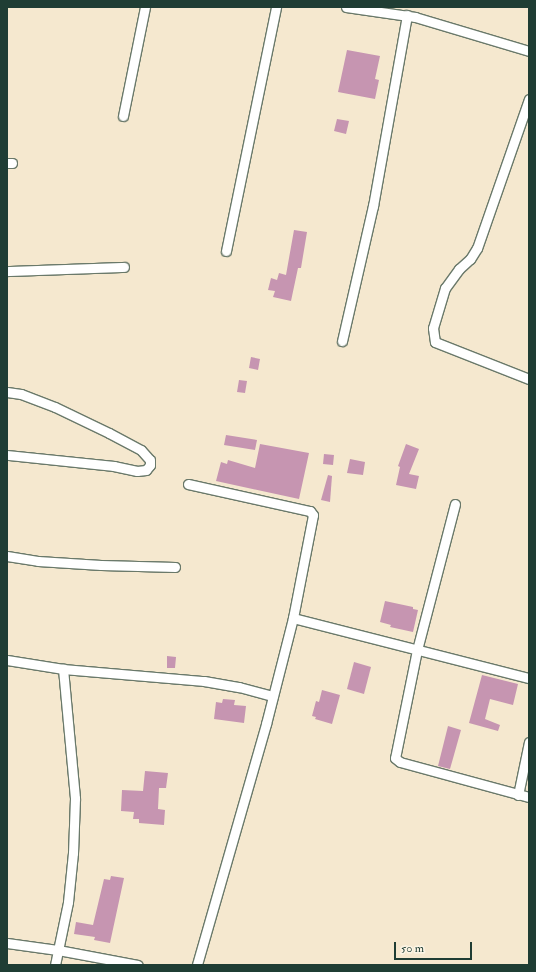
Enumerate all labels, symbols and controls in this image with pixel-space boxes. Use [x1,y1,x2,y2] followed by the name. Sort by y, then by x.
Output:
[396,934,474,960] scale bar
[401,941,424,956] text: 50 m

